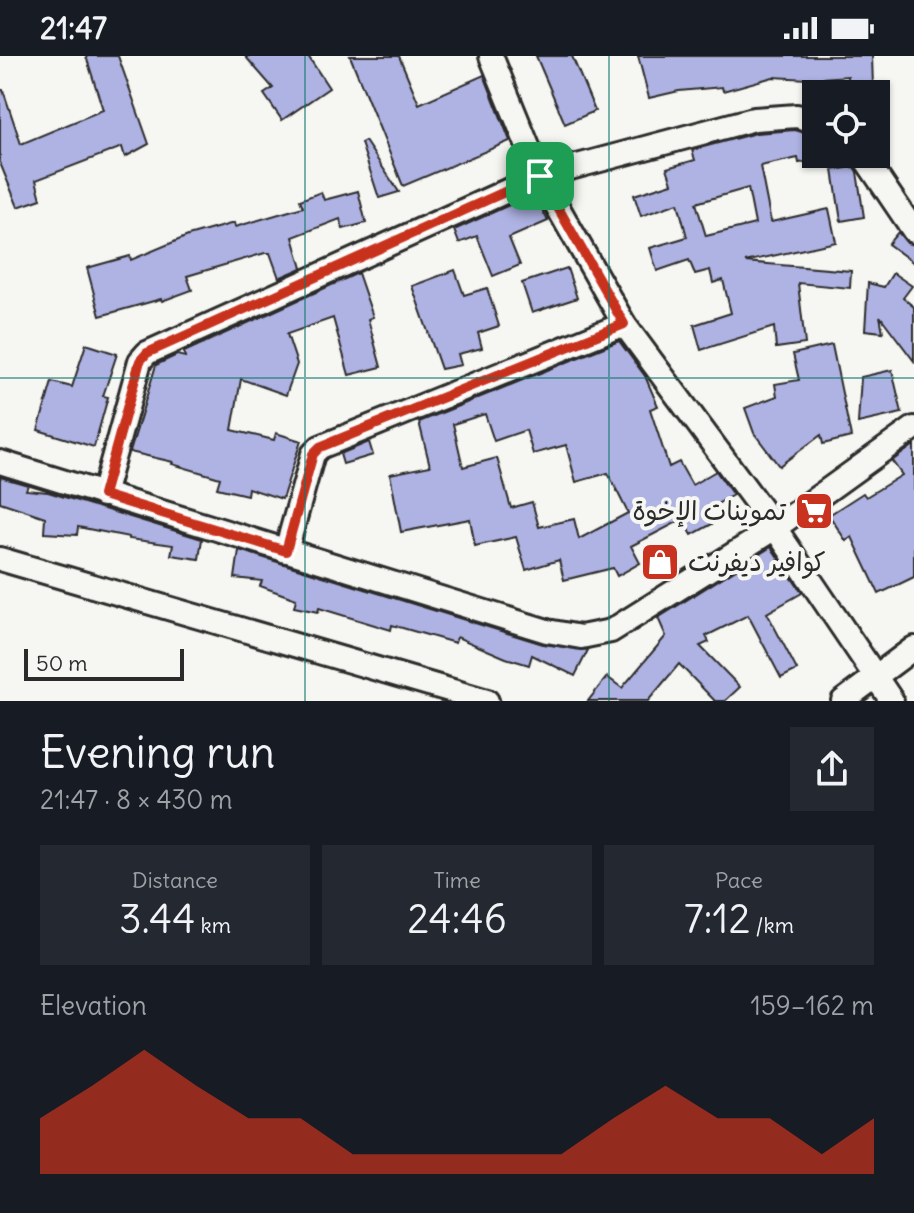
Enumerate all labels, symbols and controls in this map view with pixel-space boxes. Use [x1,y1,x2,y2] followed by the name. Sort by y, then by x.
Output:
[40,9,107,47] text: 21:47
[802,80,890,168] map controls
[802,80,890,168] button: locate
[506,142,574,210] pin
[518,154,562,198] icon: arrive
[793,490,835,532] supermarket icon: تموينات الإخوة
[633,494,786,528] place label: تموينات الإخوة
[639,541,681,583] shop icon: كوافير ديفرنت
[688,545,826,579] place label: كوافير ديفرنت
[24,645,184,681] scale bar
[36,649,88,677] text: 50 m
[40,725,275,780] text: Evening run
[790,727,874,811] button: share
[40,783,232,816] text: 21:47 · 8 × 430 m
[132,866,218,894] text: Distance
[433,866,481,894] text: Time
[715,866,763,894] text: Pace
[119,894,195,944] text: 3.44
[407,894,507,944] text: 24:46
[684,894,750,944] text: 7:12
[195,911,231,939] text: km
[750,911,794,939] text: /km
[40,989,147,1022] text: Elevation
[750,989,874,1022] text: 159–162 m

